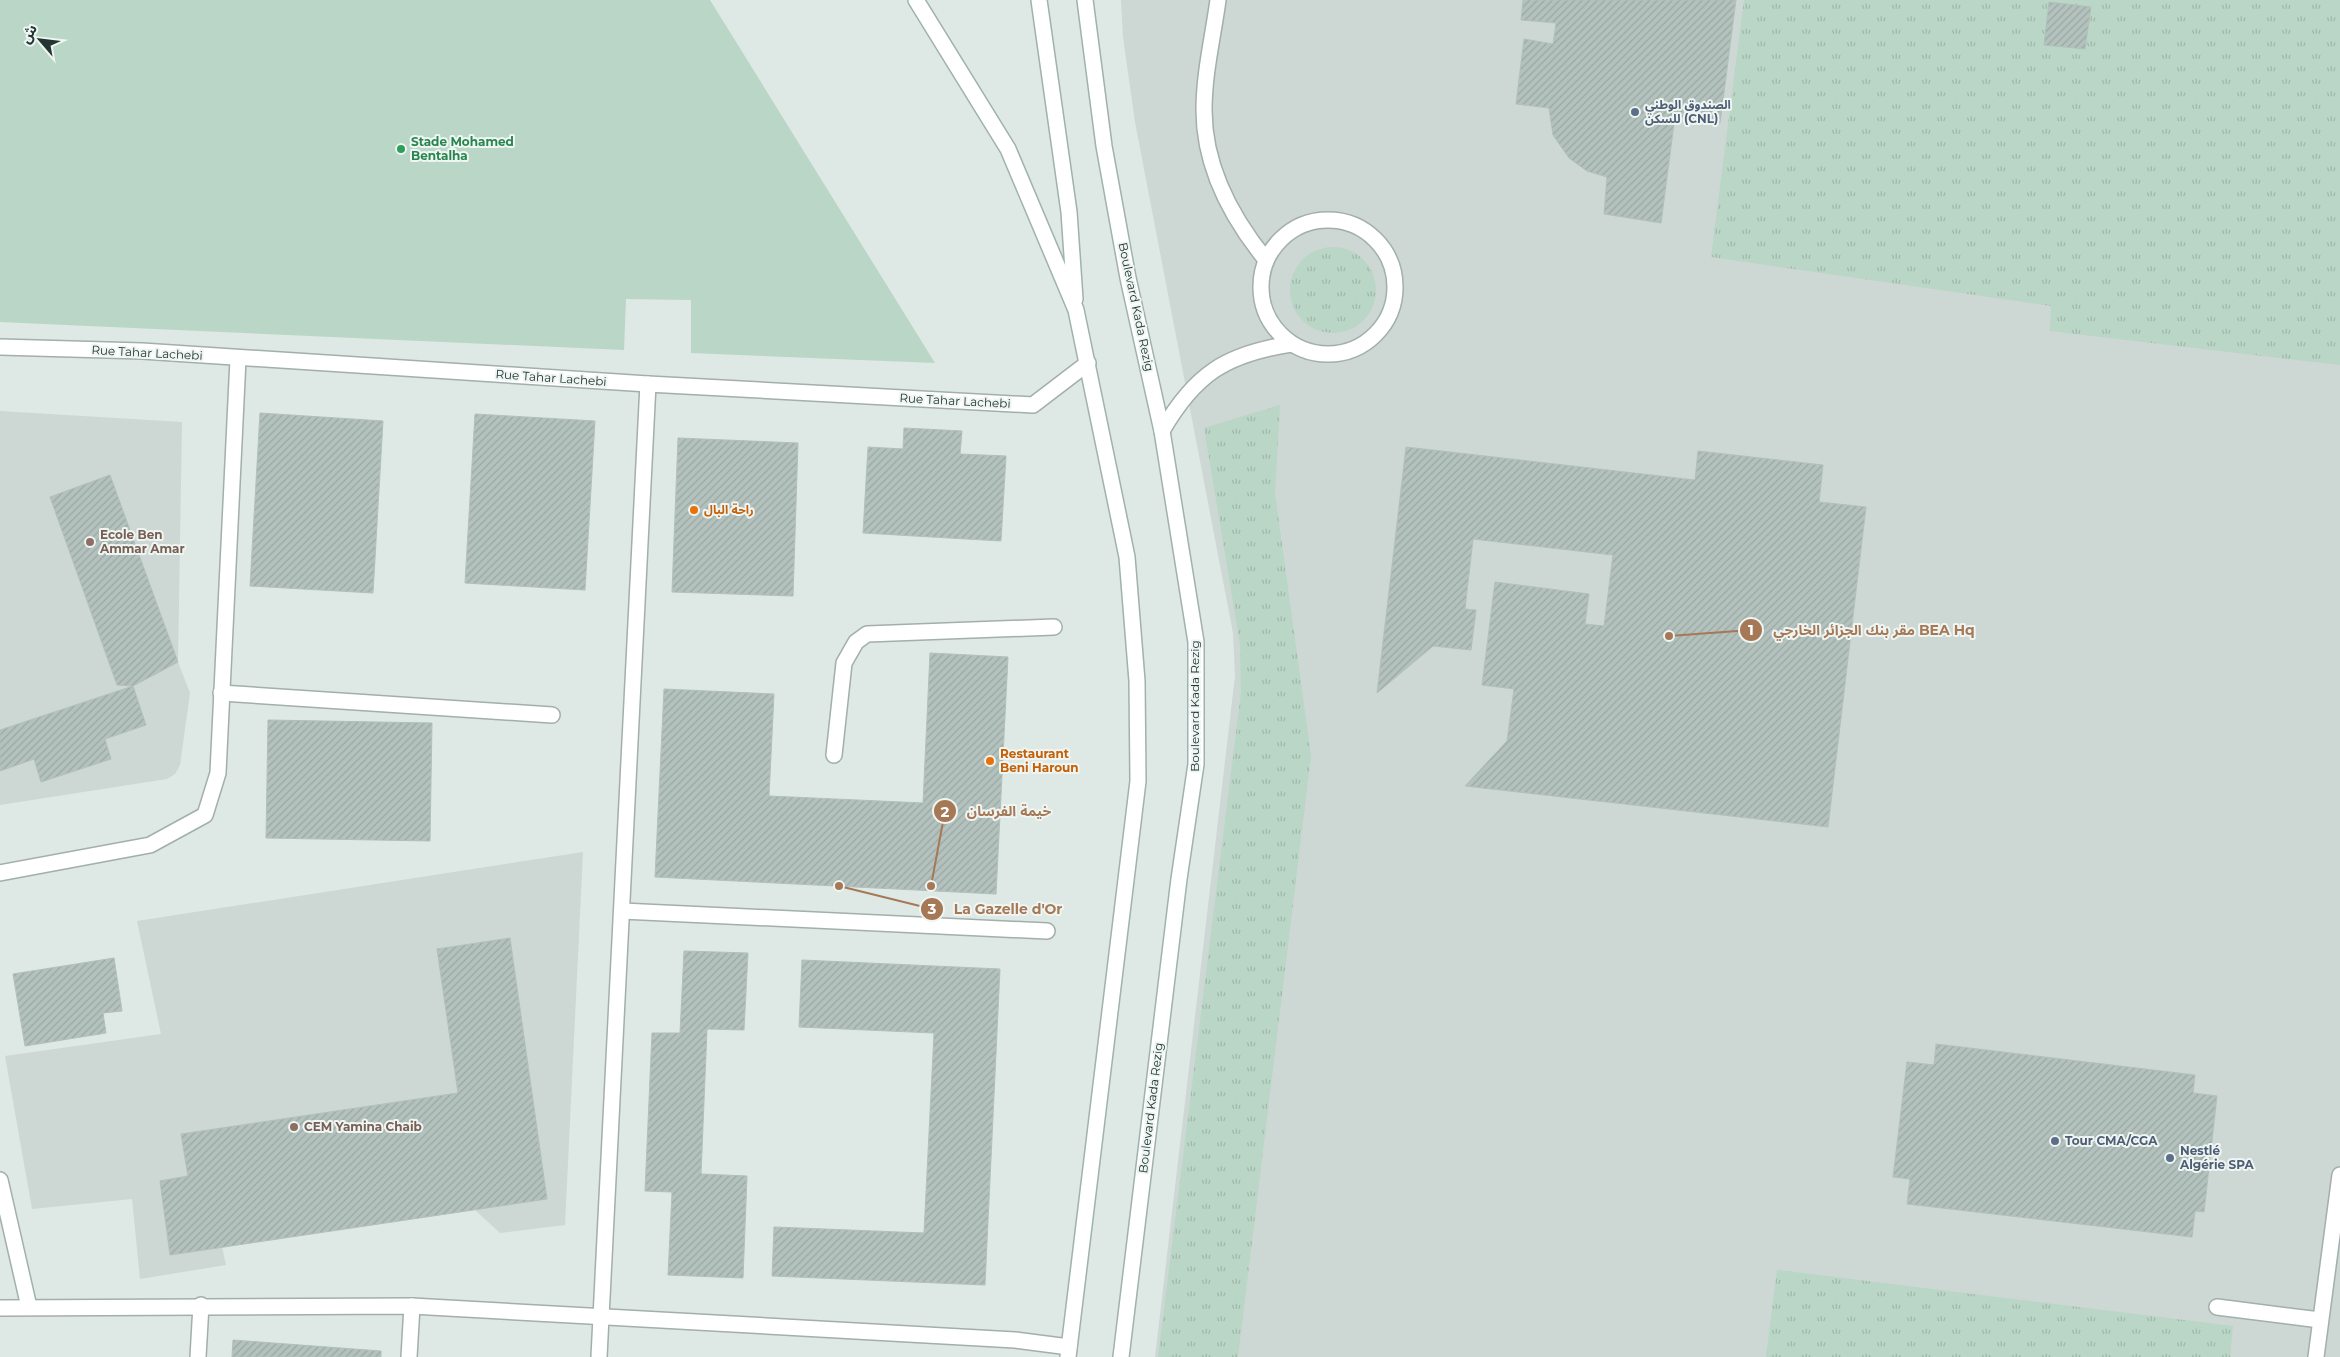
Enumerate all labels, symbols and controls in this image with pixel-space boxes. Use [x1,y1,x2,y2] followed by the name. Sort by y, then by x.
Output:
[15,15,65,65] north arrow
[16,21,41,47] text: ش
[1645,97,1731,126] place label: الصندوق الوطني للسكن (CNL)
[1629,106,1641,118] marker: الصندوق الوطني للسكن (CNL)
[411,134,514,163] place label: Stade Mohamed Bentalha
[395,143,407,155] marker: Stade Mohamed Bentalha
[1115,241,1158,373] street label: Boulevard Kada Rezig
[91,342,203,363] street label: Rue Tahar Lachebi
[495,366,607,389] street label: Rue Tahar Lachebi
[899,390,1011,411] street label: Rue Tahar Lachebi
[704,502,754,517] place label: راحة البال
[688,504,700,516] marker: راحة البال
[99,527,185,556] place label: Ecole Ben Ammar Amar
[84,536,96,548] marker: Ecole Ben Ammar Amar
[1738,616,1985,645] callout: مقر بنك الجزائر الخارجي BEA Hq
[1748,620,1754,639] text: 1
[1773,621,1975,641] text: مقر بنك الجزائر الخارجي BEA Hq
[1187,640,1202,772] street label: Boulevard Kada Rezig
[1000,746,1079,775] place label: Restaurant Beni Haroun
[984,755,996,767] marker: Restaurant Beni Haroun
[932,797,1061,826] callout: خيمة الفرسان
[941,802,950,821] text: 2
[967,802,1051,820] text: خيمة الفرسان
[919,895,1073,924] callout: La Gazelle d'Or
[927,899,937,918] text: 3
[954,900,1062,918] text: La Gazelle d'Or
[1135,1042,1166,1174] street label: Boulevard Kada Rezig
[304,1119,422,1134] place label: CEM Yamina Chaib
[288,1121,300,1133] marker: CEM Yamina Chaib
[2065,1133,2158,1148] place label: Tour CMA/CGA
[2049,1135,2061,1147] marker: Tour CMA/CGA
[2179,1143,2254,1172] place label: Nestlé Algérie SPA
[2164,1152,2176,1164] marker: Nestlé Algérie SPA

